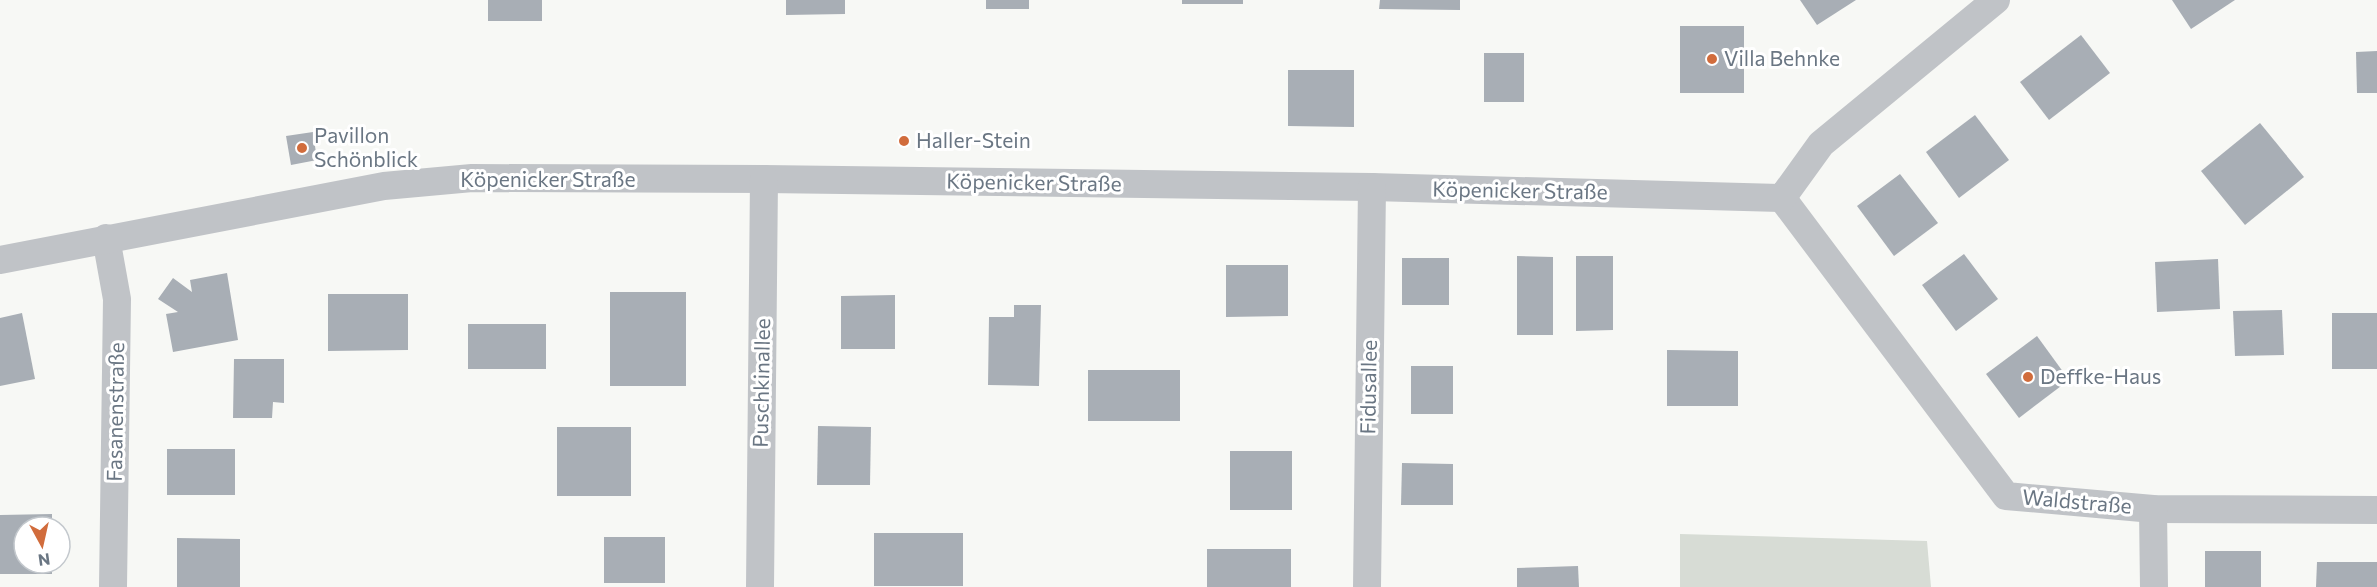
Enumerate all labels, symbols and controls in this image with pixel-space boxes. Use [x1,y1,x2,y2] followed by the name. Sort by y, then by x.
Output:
[1724,45,1840,70] place label: Villa Behnke
[1705,52,1719,66] marker: Villa Behnke
[314,122,418,171] place label: Pavillon Schönblick
[916,127,1031,152] place label: Haller-Stein
[897,134,911,148] marker: Haller-Stein
[295,141,309,155] marker: Pavillon Schönblick
[460,166,636,191] street label: Köpenicker Straße
[946,167,1122,196] street label: Köpenicker Straße
[1432,175,1608,204] street label: Köpenicker Straße
[747,318,774,448] street label: Puschkinallee
[1354,339,1381,435] street label: Fidusallee
[101,342,128,482] street label: Fasanenstraße
[2040,363,2161,388] place label: Deffke-Haus
[2021,370,2035,384] marker: Deffke-Haus
[2021,483,2133,518] street label: Waldstraße
[12,515,72,575] north arrow
[37,550,51,571] text: N

